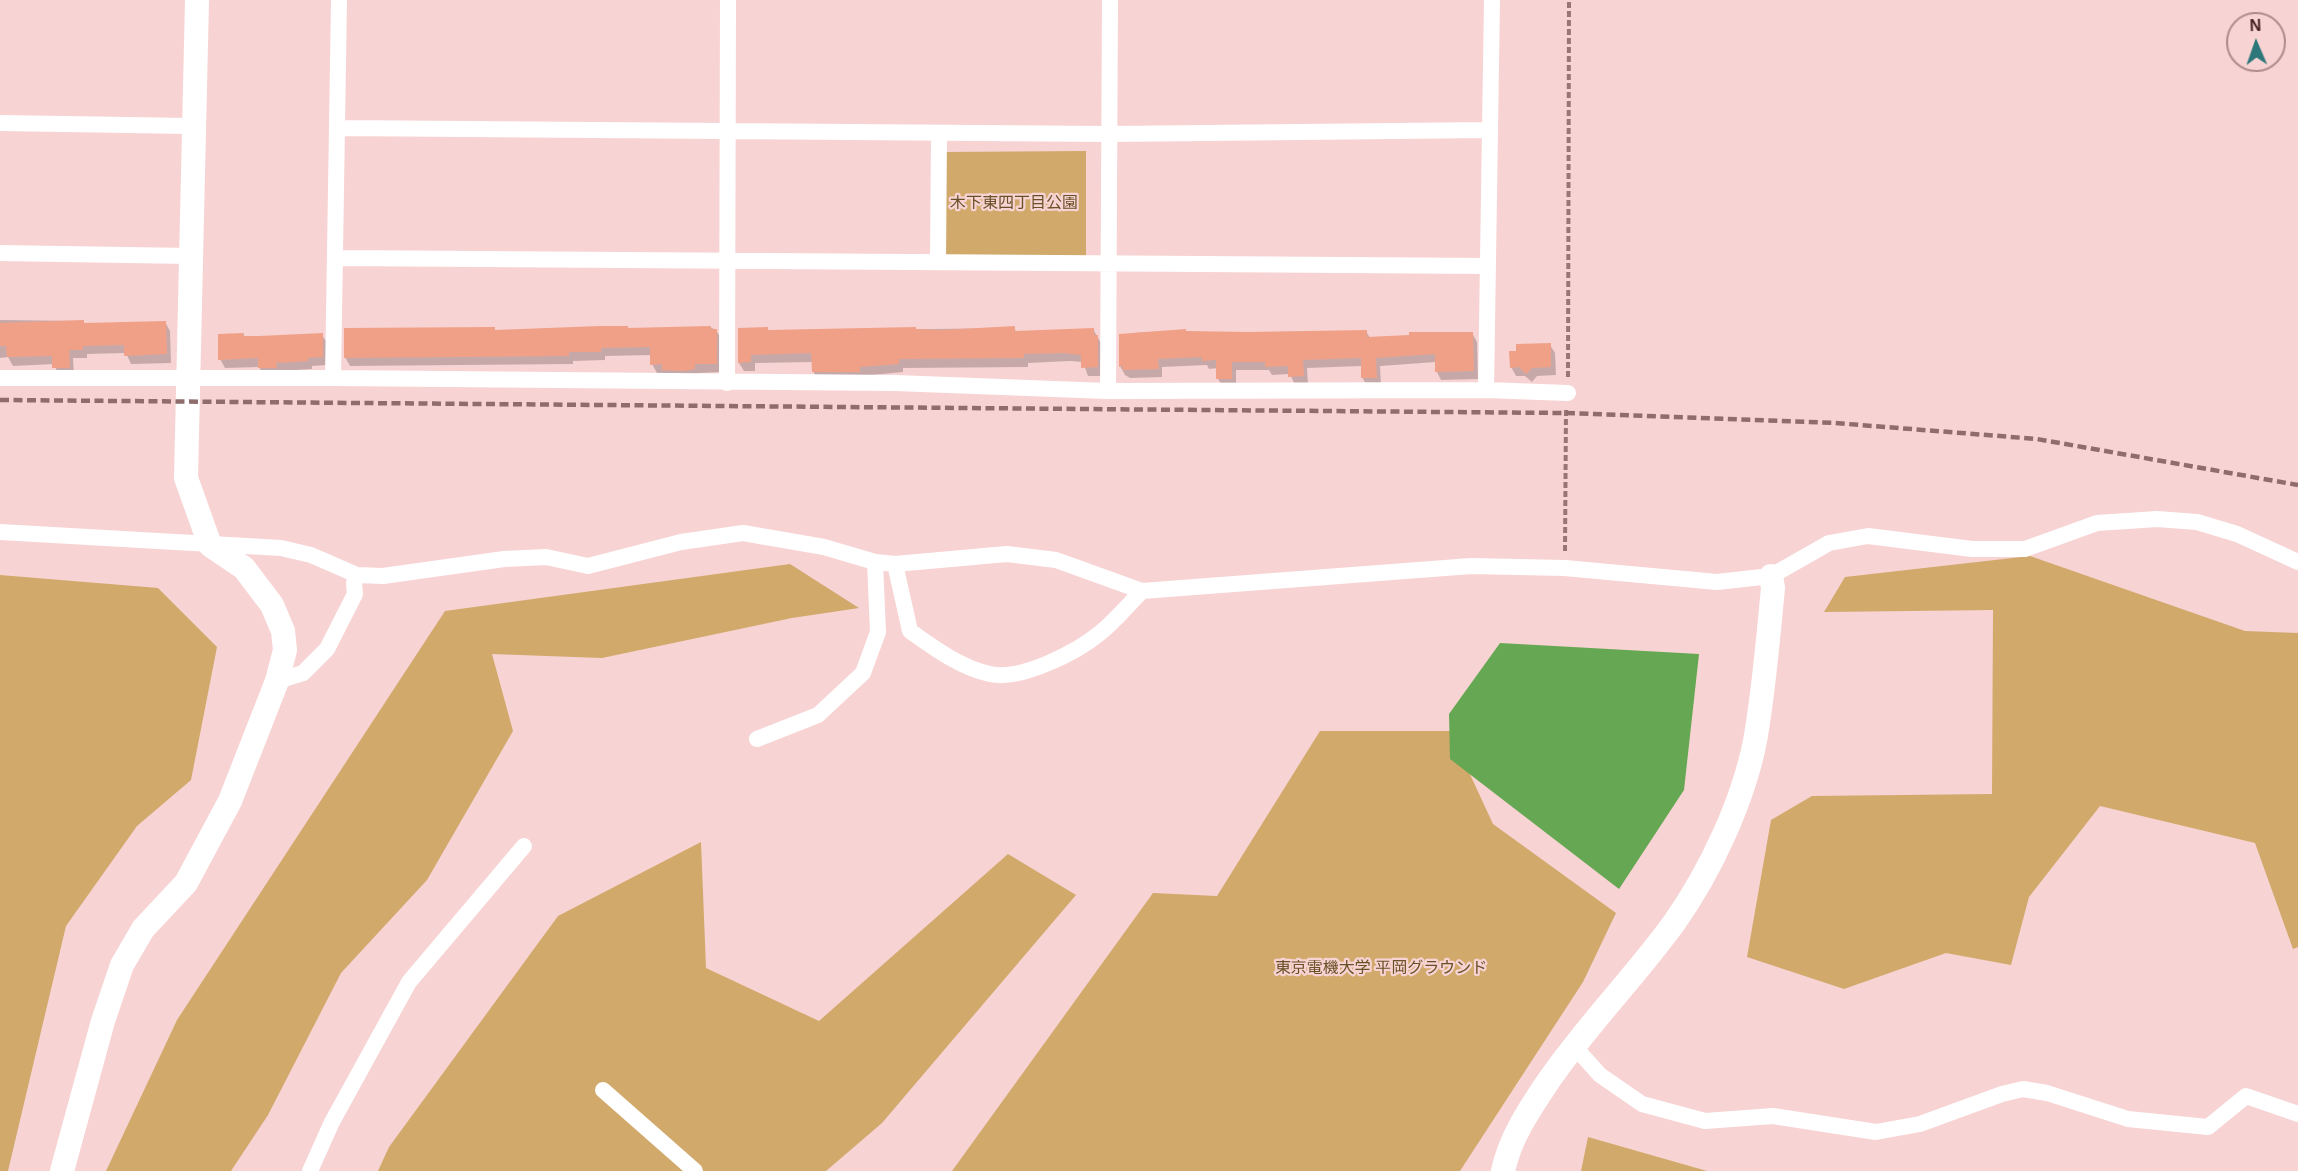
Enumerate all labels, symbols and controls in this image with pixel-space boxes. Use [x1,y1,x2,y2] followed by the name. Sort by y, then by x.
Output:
[2226,12,2286,72] north arrow
[2249,17,2261,34] text: N
[950,194,1078,214] park label: 木下東四丁目公園
[1275,959,1487,979] park label: 東京電機大学 平岡グラウンド

